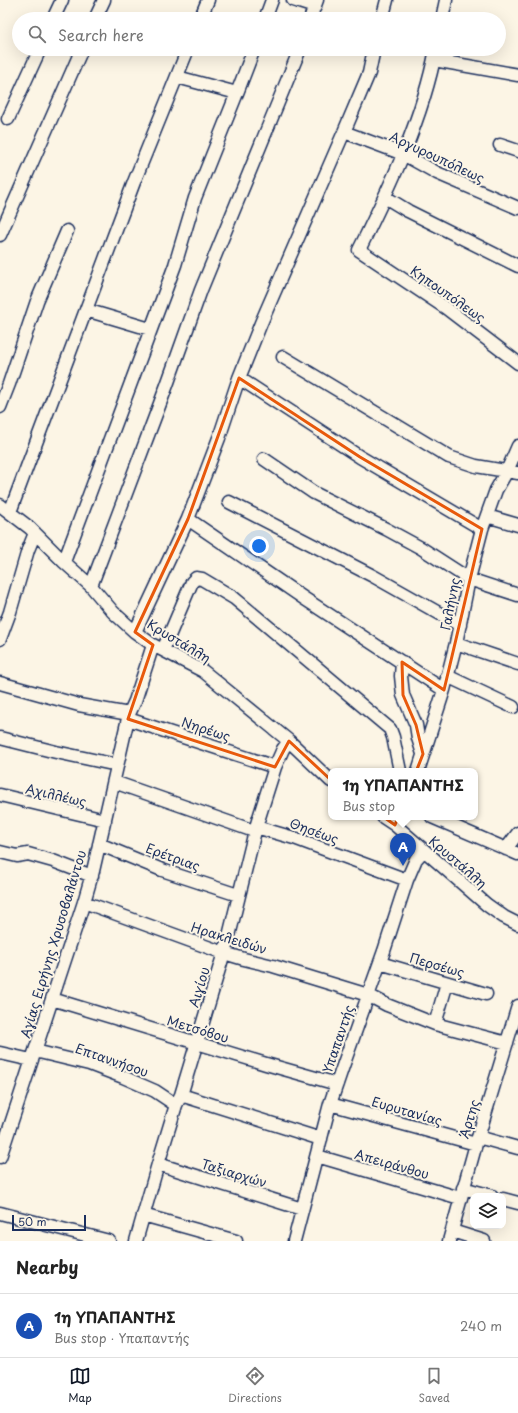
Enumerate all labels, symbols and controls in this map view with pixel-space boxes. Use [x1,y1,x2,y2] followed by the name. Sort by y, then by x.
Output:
[12,12,506,56] search box
[26,23,48,45] icon: search
[58,23,144,46] text: Search here
[387,126,488,187] street label: Αργυρουπόλεως
[407,261,490,327] street label: Κηπουπόλεως
[249,536,269,556] your location
[435,576,464,632] street label: Γαλήνης
[144,614,215,667] street label: Κρυστάλλη
[179,712,233,745] street label: Νηρέως
[328,768,478,820] popup
[342,773,464,796] text: 1η ΥΠΑΠΑΝΤΗΣ
[24,778,89,811] street label: Αχιλλέως
[342,796,395,815] text: Bus stop
[287,813,342,848] street label: Θησέως
[425,831,491,892] street label: Κρυστάλλη
[390,833,416,866] pin: A
[143,838,203,875] street label: Ερέτριας
[15,848,90,1040] street label: Αγίας Ειρήνης Χρυσοβαλάντου
[189,917,269,958] street label: Ηρακλειδών
[408,948,467,981] street label: Περσέως
[183,964,214,1009] street label: Αιγίου
[317,1002,358,1075] street label: Υπαπαντής
[165,1010,231,1047] street label: Μετσόβου
[73,1038,151,1081] street label: Επταννήσου
[370,1091,445,1130] street label: Ευρυτανίας
[454,1097,484,1141] street label: Άρτης
[353,1144,432,1183] street label: Απειράνθου
[199,1154,269,1192] street label: Ταξιαρχών
[470,1193,506,1229] map controls
[470,1193,506,1229] button: layers
[12,1213,86,1232] scale bar
[18,1213,47,1230] text: 50 m
[16,1254,78,1280] text: Nearby
[54,1305,176,1328] text: 1η ΥΠΑΠΑΝΤΗΣ
[24,1316,34,1335] text: A
[460,1316,502,1335] text: 240 m
[54,1328,189,1347] text: Bus stop · Υπαπαντής
[68,1365,92,1406] tab: Map
[228,1365,282,1406] tab: Directions
[418,1365,450,1406] tab: Saved

